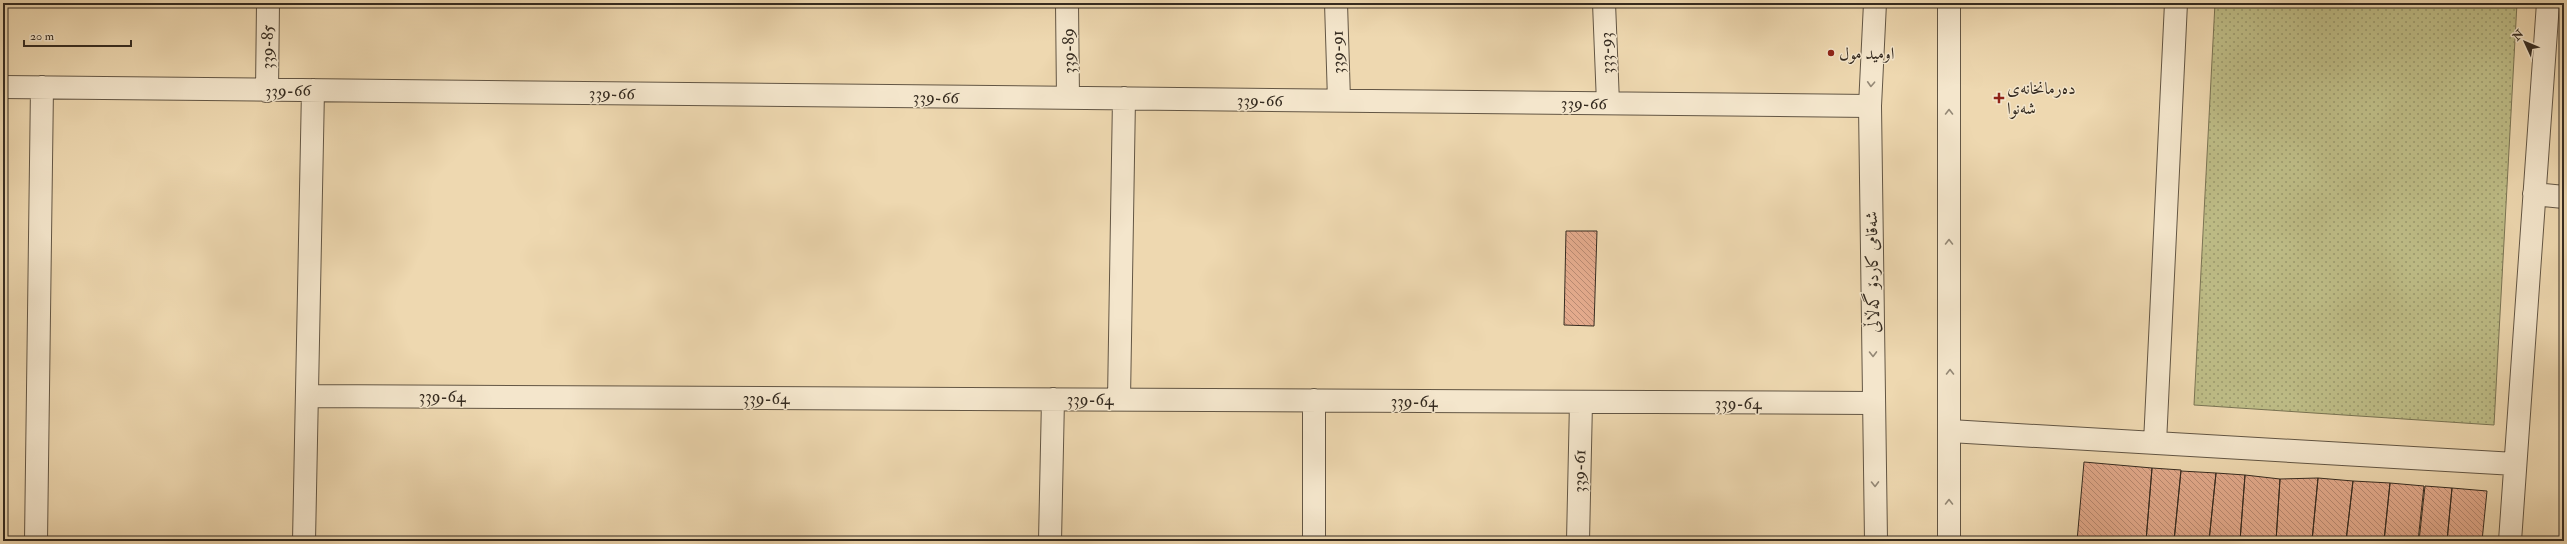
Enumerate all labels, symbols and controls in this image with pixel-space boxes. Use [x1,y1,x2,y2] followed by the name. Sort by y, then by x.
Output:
[24,22,131,48] scale bar
[2505,22,2545,62] north arrow
[257,24,278,69] street label: 339-85
[2509,27,2527,44] text: N
[1058,28,1079,74] street label: 339-89
[30,29,55,44] text: 20 m
[1327,30,1348,74] street label: 339-91
[1595,32,1618,74] street label: 333-93
[1839,43,1895,64] place label: اوميد مول
[1826,48,1836,58] marker: اوميد مول
[2007,78,2076,119] place label: دەرمانخانەی شەنوا
[265,80,313,101] street label: 339-66
[1867,81,1875,87] one-way arrow
[589,83,637,104] street label: 339-66
[913,87,961,108] street label: 339-66
[1237,90,1285,111] street label: 339-66
[1561,93,1609,114] street label: 339-66
[1994,93,2004,103] marker: دەرمانخانەی شەنوا
[1945,109,1953,115] one-way arrow
[1859,211,1884,333] street label: شەقامی کاردۆ گەڵاڵی
[1945,239,1953,245] one-way arrow
[1869,351,1877,357] one-way arrow
[1946,369,1954,375] one-way arrow
[419,386,466,407] street label: 339-64
[743,388,790,409] street label: 339-64
[1067,389,1114,410] street label: 339-64
[1391,391,1438,412] street label: 339-64
[1715,393,1762,414] street label: 339-64
[1569,449,1590,493] street label: 339-61
[1871,481,1879,487] one-way arrow
[1945,499,1953,505] one-way arrow

